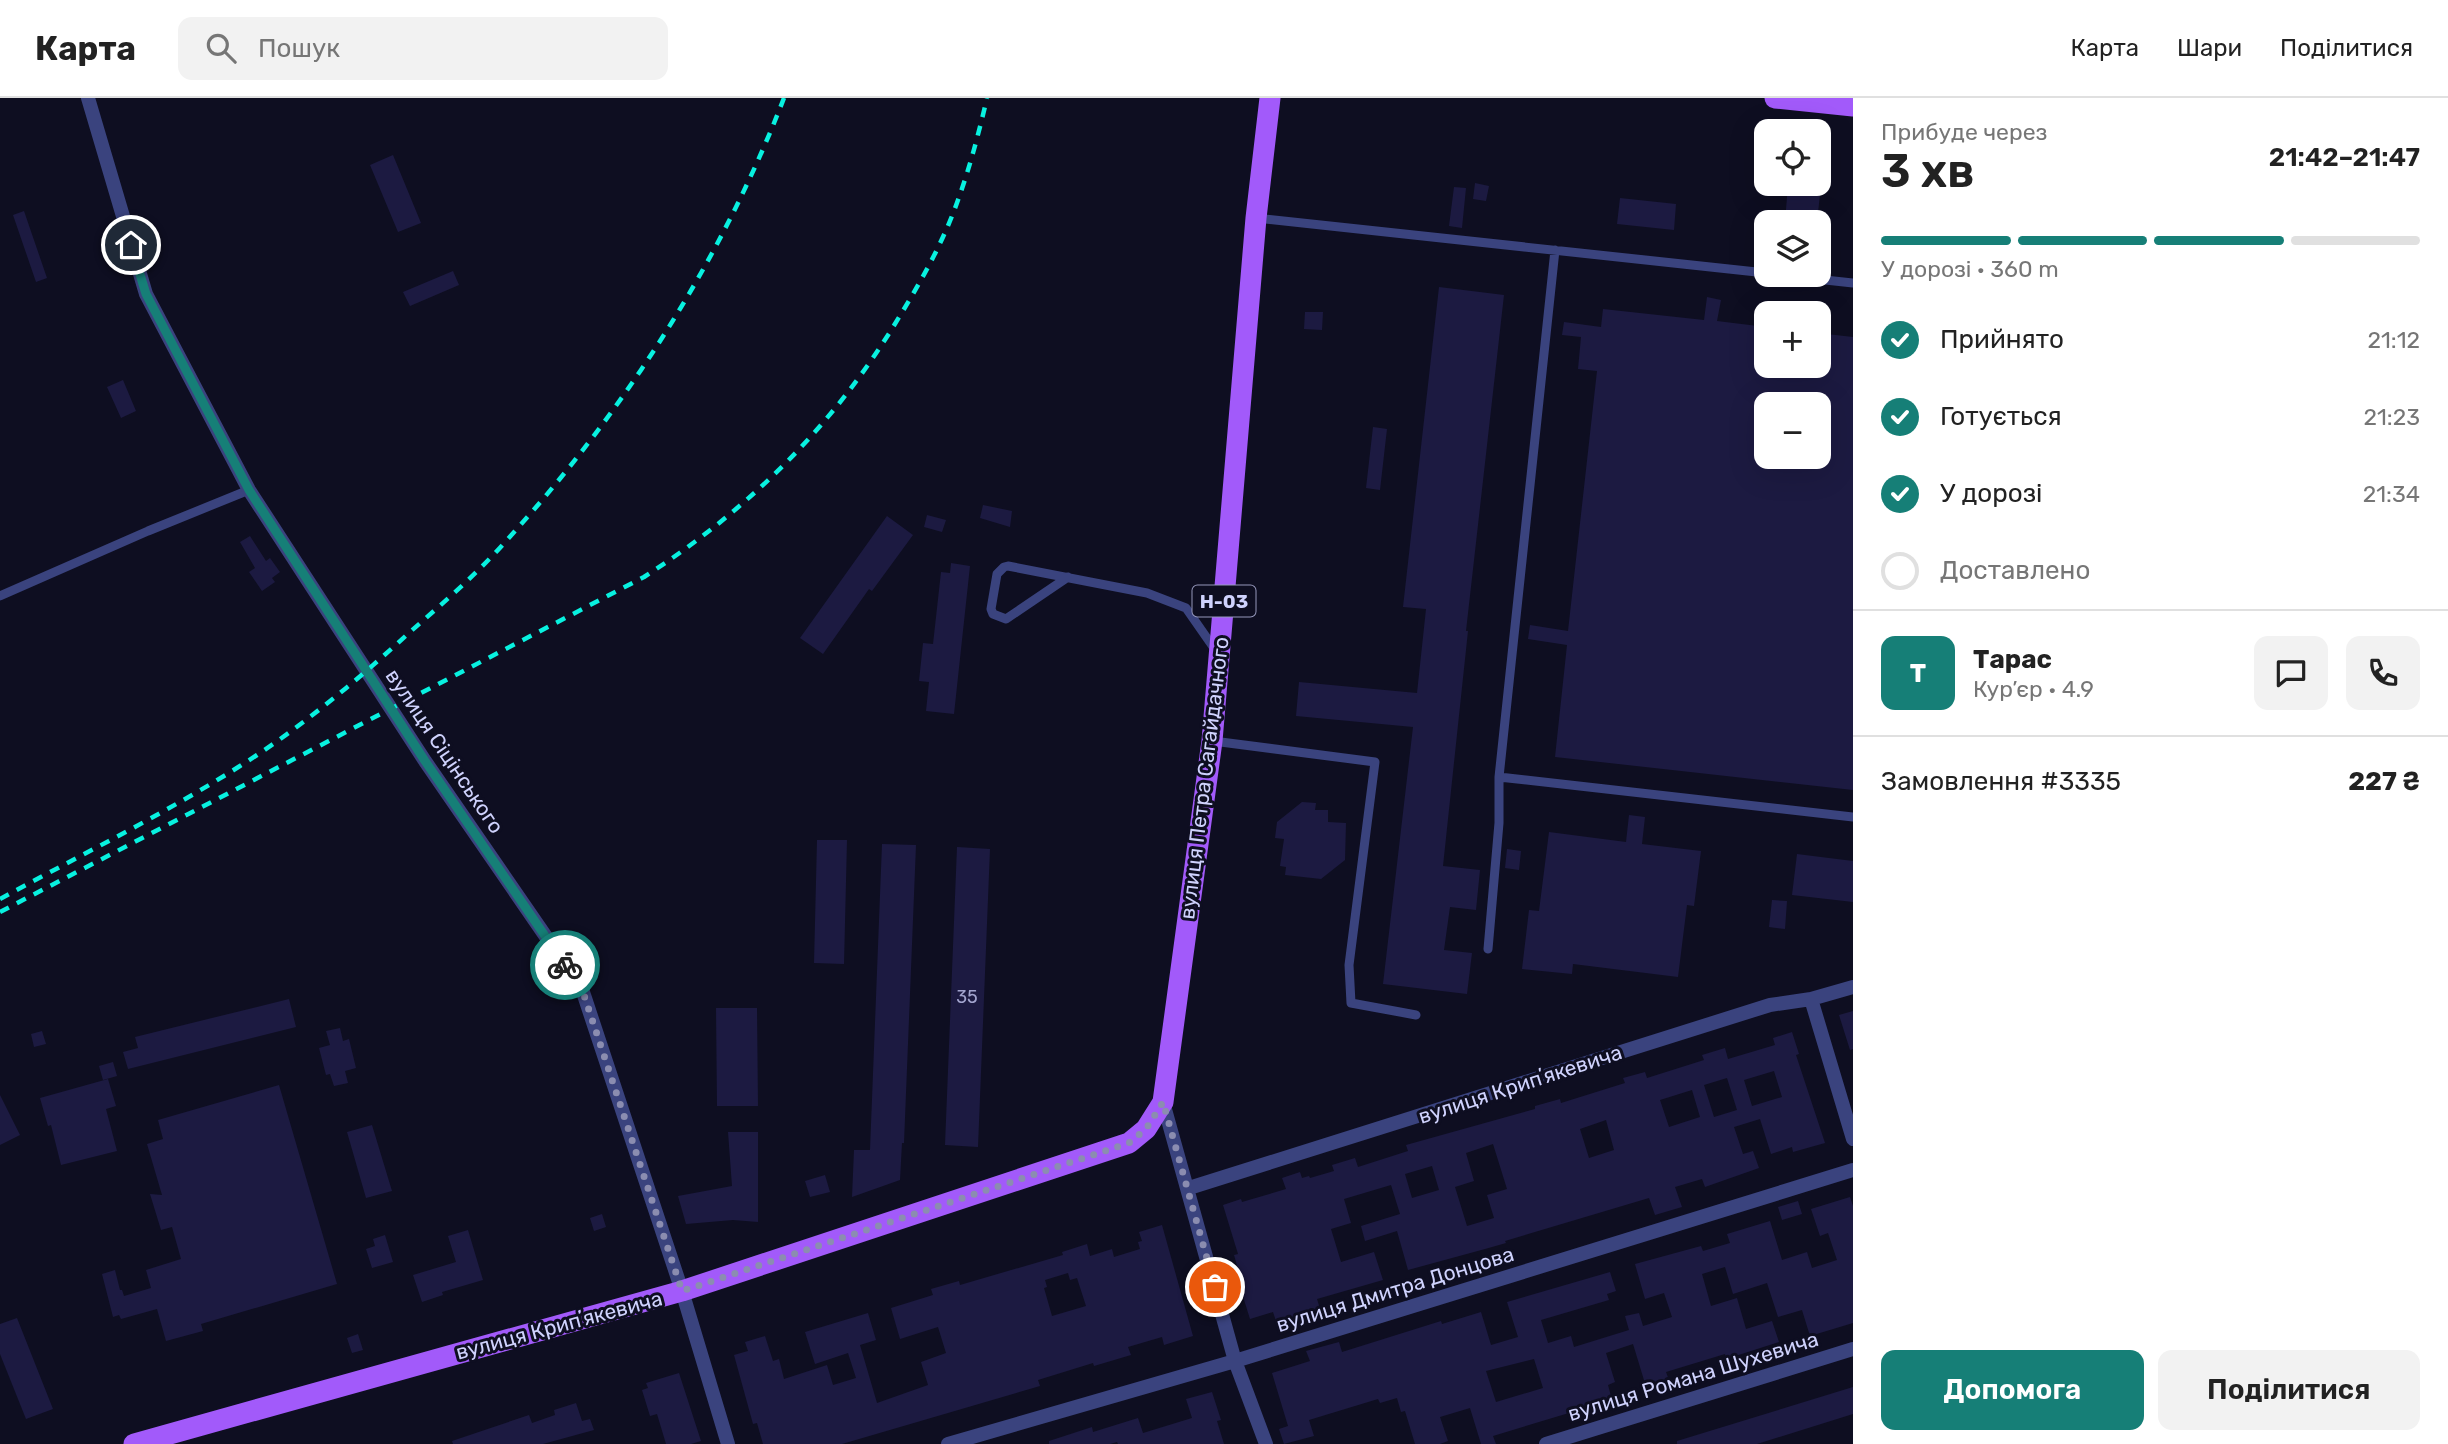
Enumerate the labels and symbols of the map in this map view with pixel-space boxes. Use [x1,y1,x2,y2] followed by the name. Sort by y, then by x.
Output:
[101,215,161,275] pin
[1192,586,1256,616] road number: Н-03
[1174,635,1234,921] street label: вулиця Петра Сагайдачного
[381,664,509,838] street label: вулиця Сіцінського
[530,930,600,1000] courier
[956,986,978,1008] house number: 35
[1415,1039,1625,1129] street label: вулиця Крипʼякевича
[1273,1241,1517,1337] street label: вулиця Дмитра Донцова
[1185,1257,1245,1317] pin
[453,1285,665,1365] street label: вулиця Крипʼякевича
[1565,1326,1821,1426] street label: вулиця Романа Шухевича

